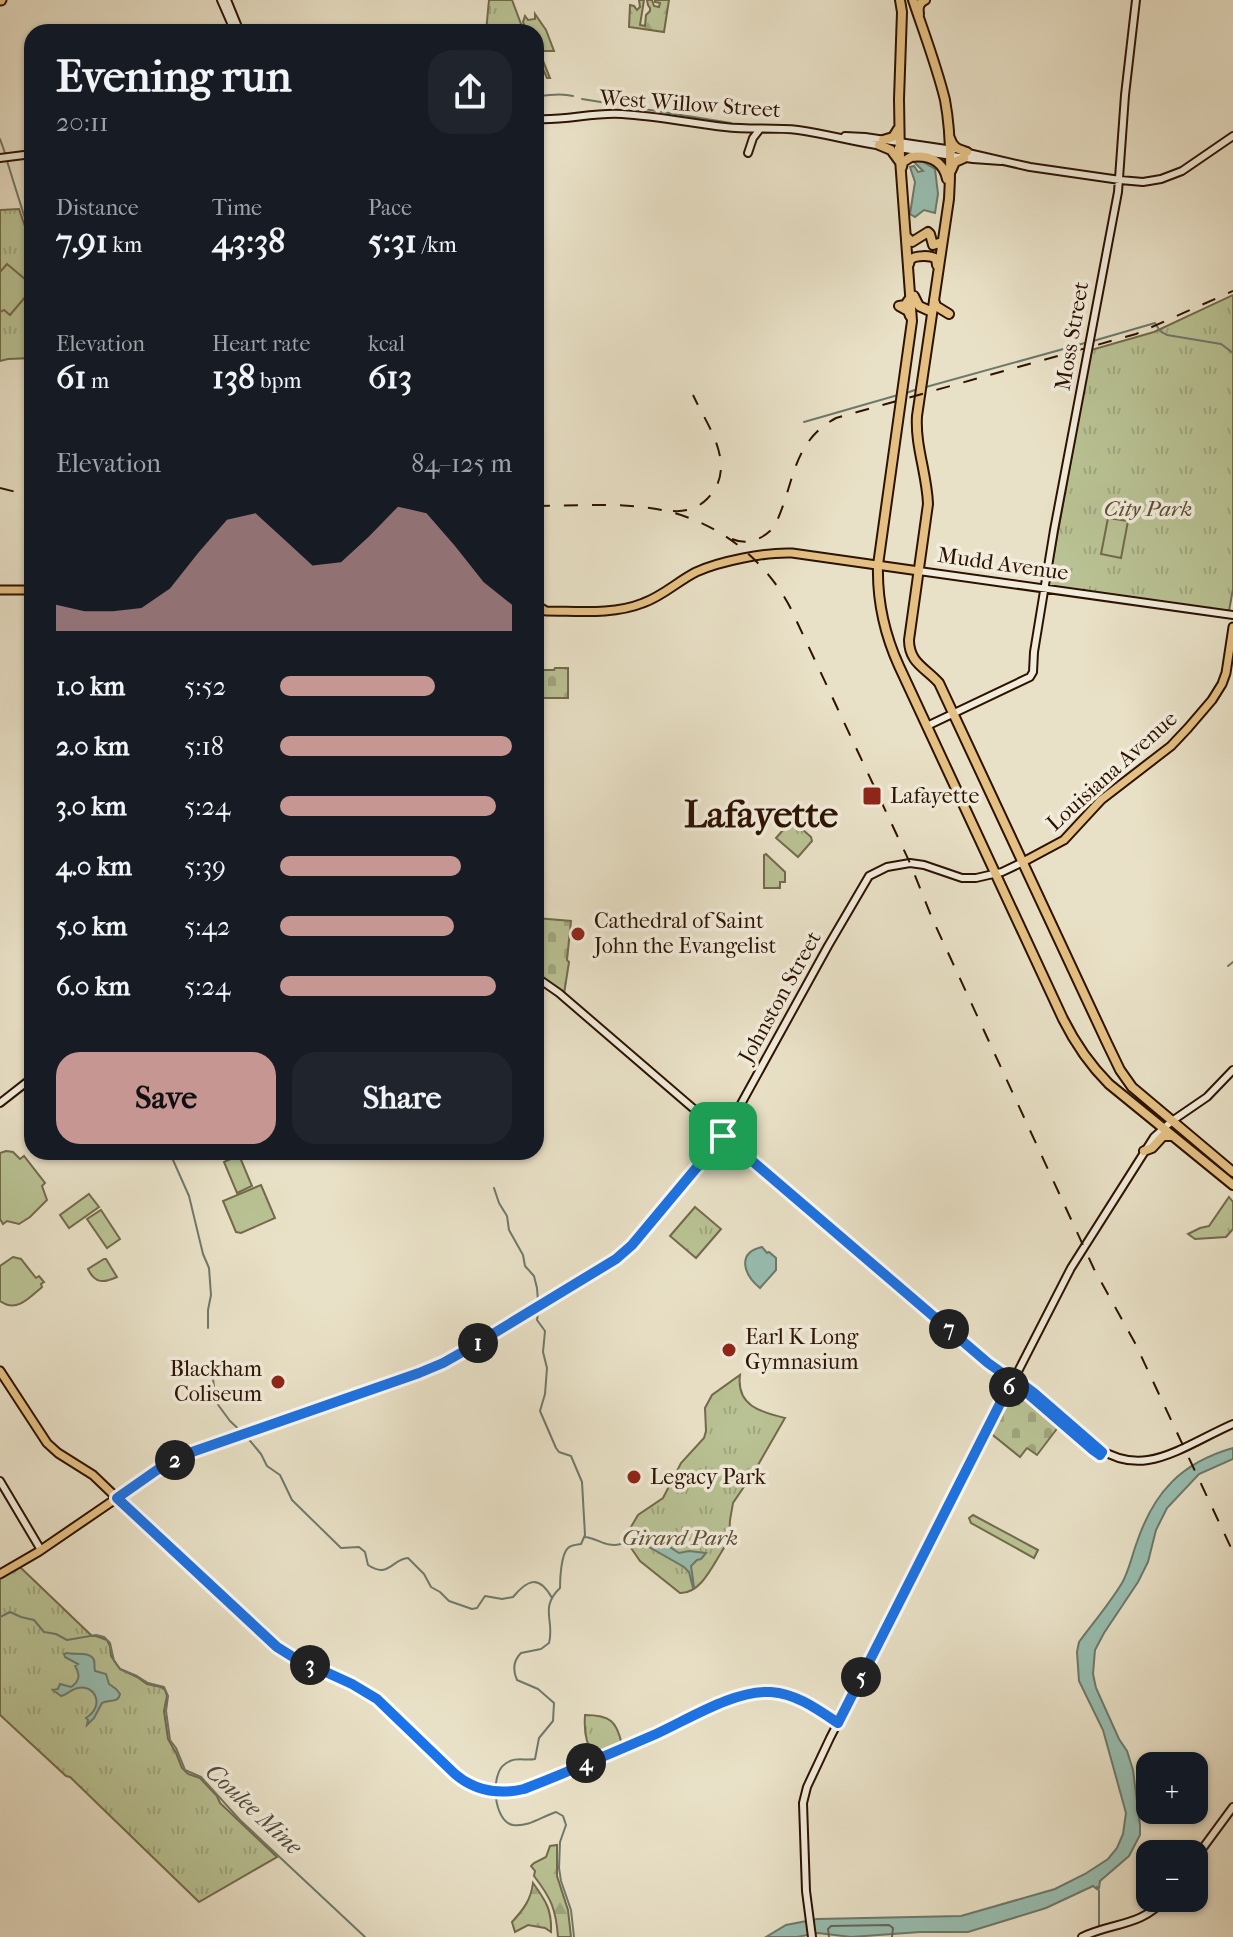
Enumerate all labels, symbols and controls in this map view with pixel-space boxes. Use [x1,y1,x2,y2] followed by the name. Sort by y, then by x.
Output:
[428,50,512,134] button: share
[56,51,291,102] text: Evening run
[598,85,782,123] street label: West Willow Street
[56,107,109,138] text: 20:11
[56,195,139,221] text: Distance
[212,195,262,221] text: Time
[368,195,412,221] text: Pace
[56,221,108,261] text: 7.91
[212,221,285,261] text: 43:38
[368,221,417,261] text: 5:31
[108,232,142,258] text: km
[417,232,457,258] text: /km
[1050,279,1094,392] street label: Moss Street
[56,331,145,357] text: Elevation
[212,331,311,357] text: Heart rate
[368,331,405,357] text: kcal
[56,357,86,397] text: 61
[212,357,255,397] text: 138
[368,357,412,397] text: 613
[86,368,109,394] text: m
[255,368,302,394] text: bpm
[56,448,161,479] text: Elevation
[411,448,512,479] text: 84–125 m
[1104,496,1192,522] park label: City Park
[936,542,1070,586] street label: Mudd Avenue
[56,671,125,702] text: 1.0 km
[184,671,226,702] text: 5:52
[1041,705,1183,836] street label: Louisiana Avenue
[56,731,129,762] text: 2.0 km
[184,731,224,762] text: 5:18
[890,783,979,809] place label: Lafayette
[861,785,883,807] marker: Lafayette
[56,791,127,822] text: 3.0 km
[184,791,230,822] text: 5:24
[684,792,838,837] district label: Lafayette
[56,851,132,882] text: 4.0 km
[184,851,226,882] text: 5:39
[592,908,776,959] place label: Cathedral of Saint John the Evangelist
[56,911,127,942] text: 5.0 km
[184,911,230,942] text: 5:42
[569,925,587,943] marker: Cathedral of Saint John the Evangelist
[732,927,827,1069] street label: Johnston Street
[56,971,130,1002] text: 6.0 km
[184,971,230,1002] text: 5:24
[56,1052,276,1144] button: Save
[292,1052,512,1144] button: Share
[689,1102,757,1170] pin
[701,1114,745,1158] icon: arrive
[929,1309,969,1349] pin: 7
[944,1316,954,1342] text: 7
[458,1323,498,1363] pin: 1
[745,1324,859,1375] place label: Earl K Long Gymnasium
[474,1330,482,1356] text: 1
[720,1341,738,1359] marker: Earl K Long Gymnasium
[170,1356,263,1407] place label: Blackham Coliseum
[989,1367,1029,1407] pin: 6
[269,1373,287,1391] marker: Blackham Coliseum
[1003,1374,1015,1400] text: 6
[155,1440,195,1480] pin: 2
[169,1447,181,1473] text: 2
[650,1464,767,1490] place label: Legacy Park
[625,1468,643,1486] marker: Legacy Park
[622,1525,738,1551] park label: Girard Park
[290,1645,330,1685] pin: 3
[305,1652,315,1678] text: 3
[841,1657,881,1697] pin: 5
[856,1664,866,1690] text: 5
[566,1743,606,1783] pin: 4
[580,1750,593,1776] text: 4
[1136,1752,1208,1912] map controls
[1136,1752,1208,1824] button: +
[200,1757,309,1861] water label: Coulee Mine
[1136,1840,1208,1912] button: −

